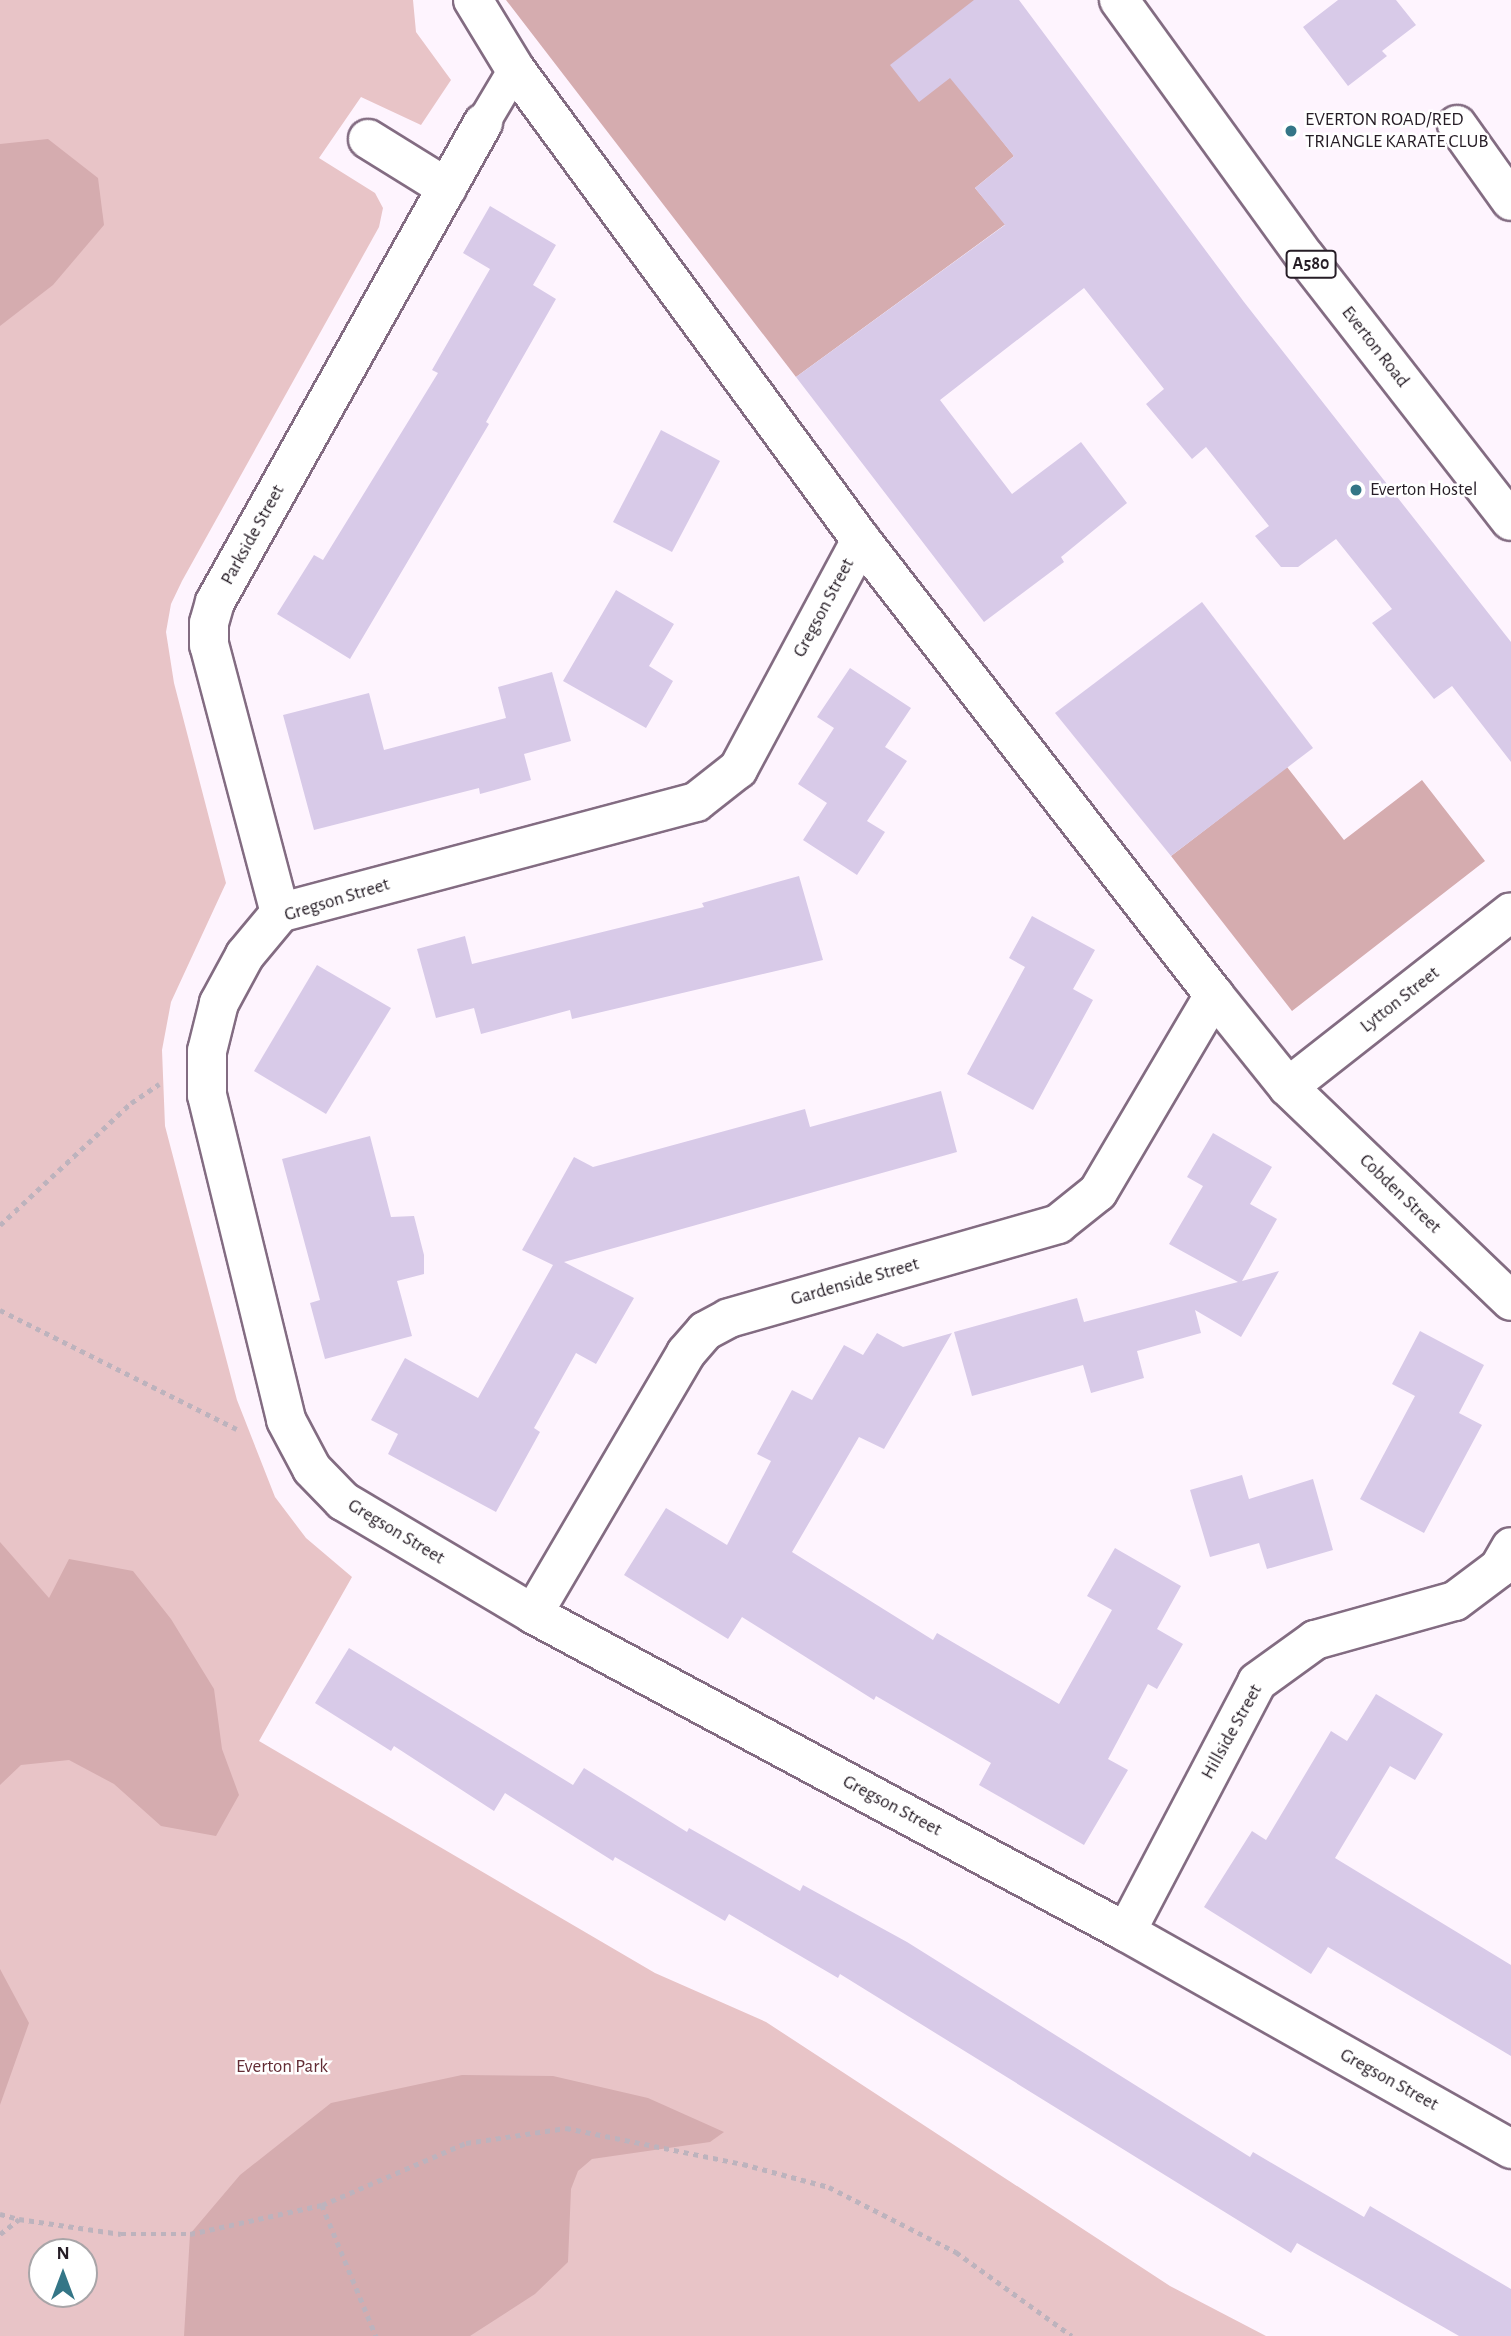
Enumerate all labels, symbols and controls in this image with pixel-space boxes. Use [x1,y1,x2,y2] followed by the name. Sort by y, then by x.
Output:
[1305,109,1489,153] place label: EVERTON ROAD/RED TRIANGLE KARATE CLUB
[1283,123,1299,139] marker: EVERTON ROAD/RED TRIANGLE KARATE CLUB
[1285,250,1337,278] road number: A580
[1336,302,1414,392] street label: Everton Road
[1370,479,1477,501] place label: Everton Hostel
[216,481,290,589] street label: Parkside Street
[1348,482,1364,498] marker: Everton Hostel
[788,555,860,661] street label: Gregson Street
[282,873,392,927] street label: Gregson Street
[1356,962,1444,1038] street label: Lytton Street
[1354,1149,1446,1239] street label: Cobden Street
[788,1253,922,1311] street label: Gardenside Street
[344,1494,448,1570] street label: Gregson Street
[1197,1681,1267,1783] street label: Hillside Street
[839,1770,945,1842] street label: Gregson Street
[1336,2044,1442,2116] street label: Gregson Street
[236,2056,328,2078] park label: Everton Park
[28,2238,98,2308] north arrow
[56,2244,70,2263] text: N

